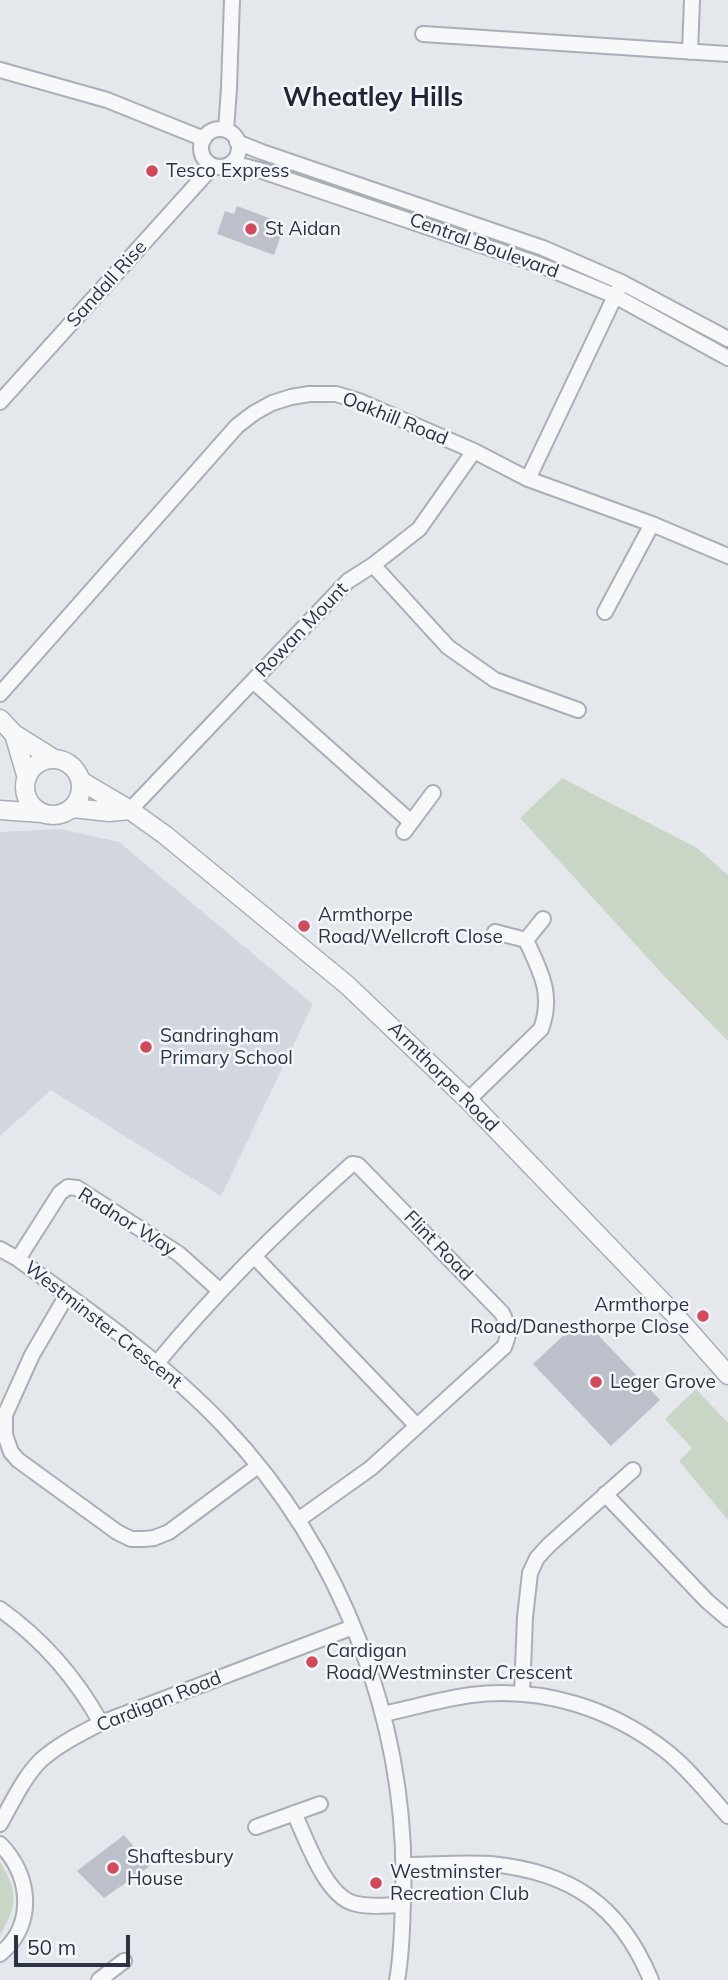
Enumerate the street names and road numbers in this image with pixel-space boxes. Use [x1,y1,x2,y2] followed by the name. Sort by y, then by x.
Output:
[406,208,562,284] street label: Central Boulevard
[62,236,152,332] street label: Sandall Rise
[339,387,451,451] street label: Oakhill Road
[251,578,353,682] street label: Rowan Mount
[383,1017,503,1137] street label: Armthorpe Road
[74,1183,180,1261] street label: Radnor Way
[399,1206,477,1286] street label: Flint Road
[20,1256,186,1394] street label: Westminster Crescent
[93,1667,225,1737] street label: Cardigan Road

